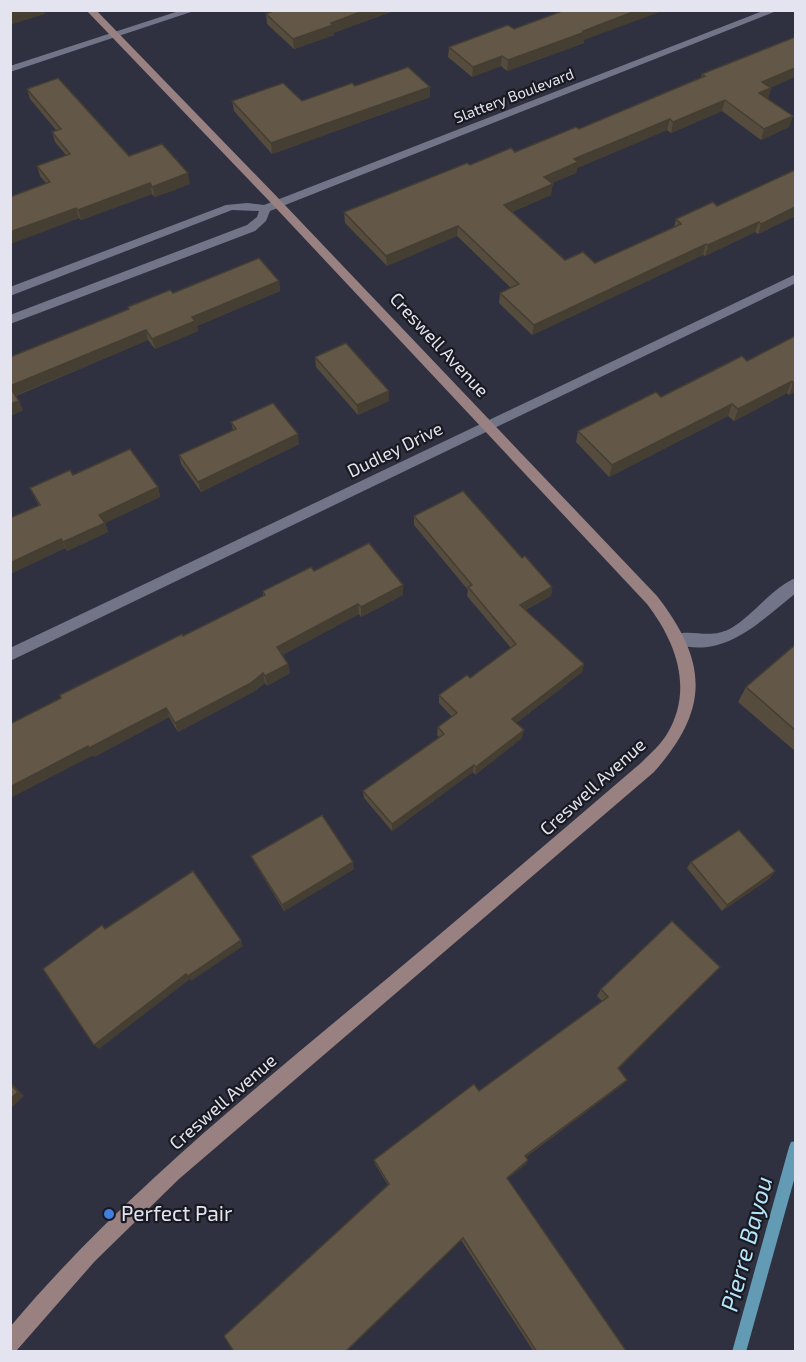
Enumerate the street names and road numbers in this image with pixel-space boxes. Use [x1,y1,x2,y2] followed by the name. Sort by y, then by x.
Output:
[451,64,576,126] street label: Slattery Boulevard
[386,288,494,401] street label: Creswell Avenue
[343,417,446,482] street label: Dudley Drive
[535,733,650,839] street label: Creswell Avenue
[164,1049,280,1154] street label: Creswell Avenue

